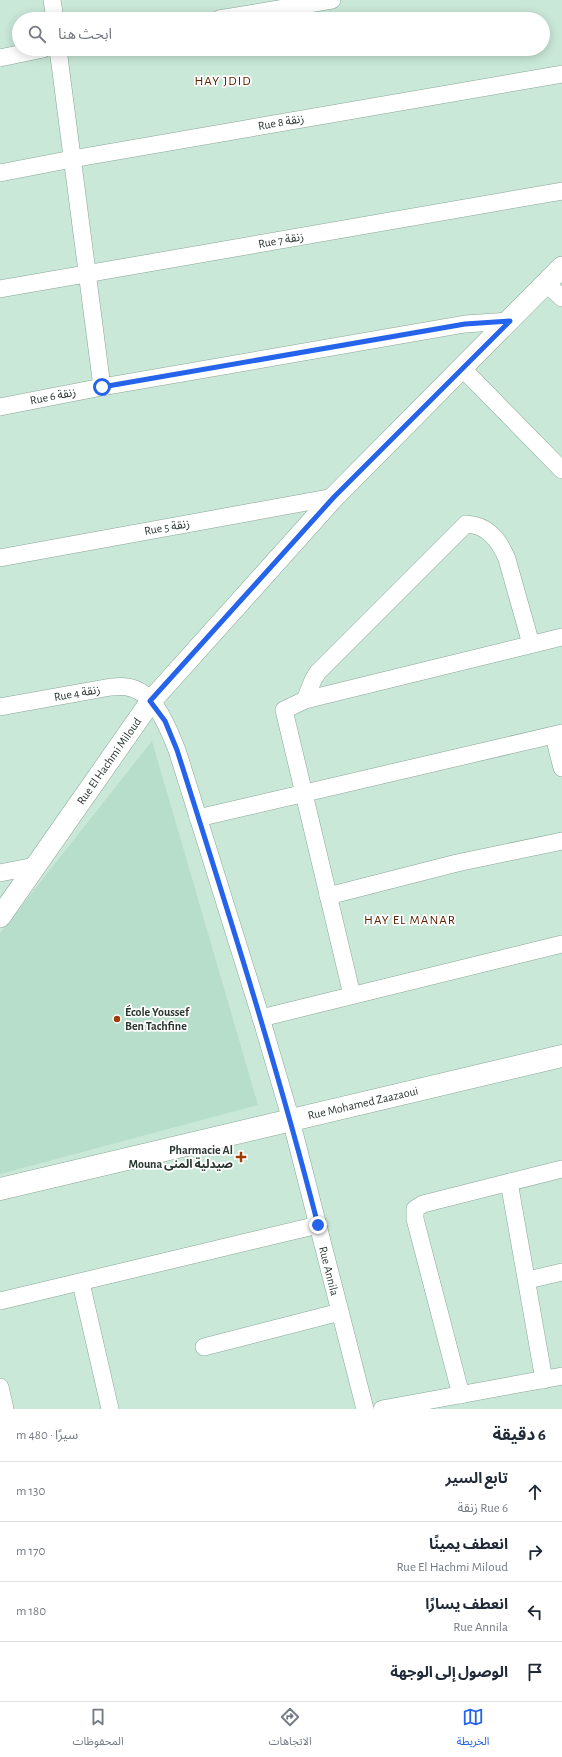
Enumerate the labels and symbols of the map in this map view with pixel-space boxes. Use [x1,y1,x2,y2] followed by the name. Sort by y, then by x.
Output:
[194,75,252,88] district label: HAY JDID
[257,112,305,133] street label: Rue 8 زنقة
[257,230,305,251] street label: Rue 7 زنقة
[93,378,111,396] route start
[29,386,77,407] street label: Rue 6 زنقة
[143,517,191,538] street label: Rue 5 زنقة
[53,683,101,704] street label: Rue 4 زنقة
[75,715,143,807] street label: Rue El Hachmi Miloud
[364,914,456,927] district label: HAY EL MANAR
[125,1004,190,1032] place label: École Youssef Ben Tachfine
[112,1014,122,1024] marker: École Youssef Ben Tachfine
[307,1084,419,1122] street label: Rue Mohamed Zaazaoui
[129,1144,233,1171] place label: Pharmacie Al Mouna صيدلية المنى
[236,1152,246,1162] marker: Pharmacie Al Mouna صيدلية المنى
[309,1216,327,1234] route end
[317,1245,341,1297] street label: Rue Annila

